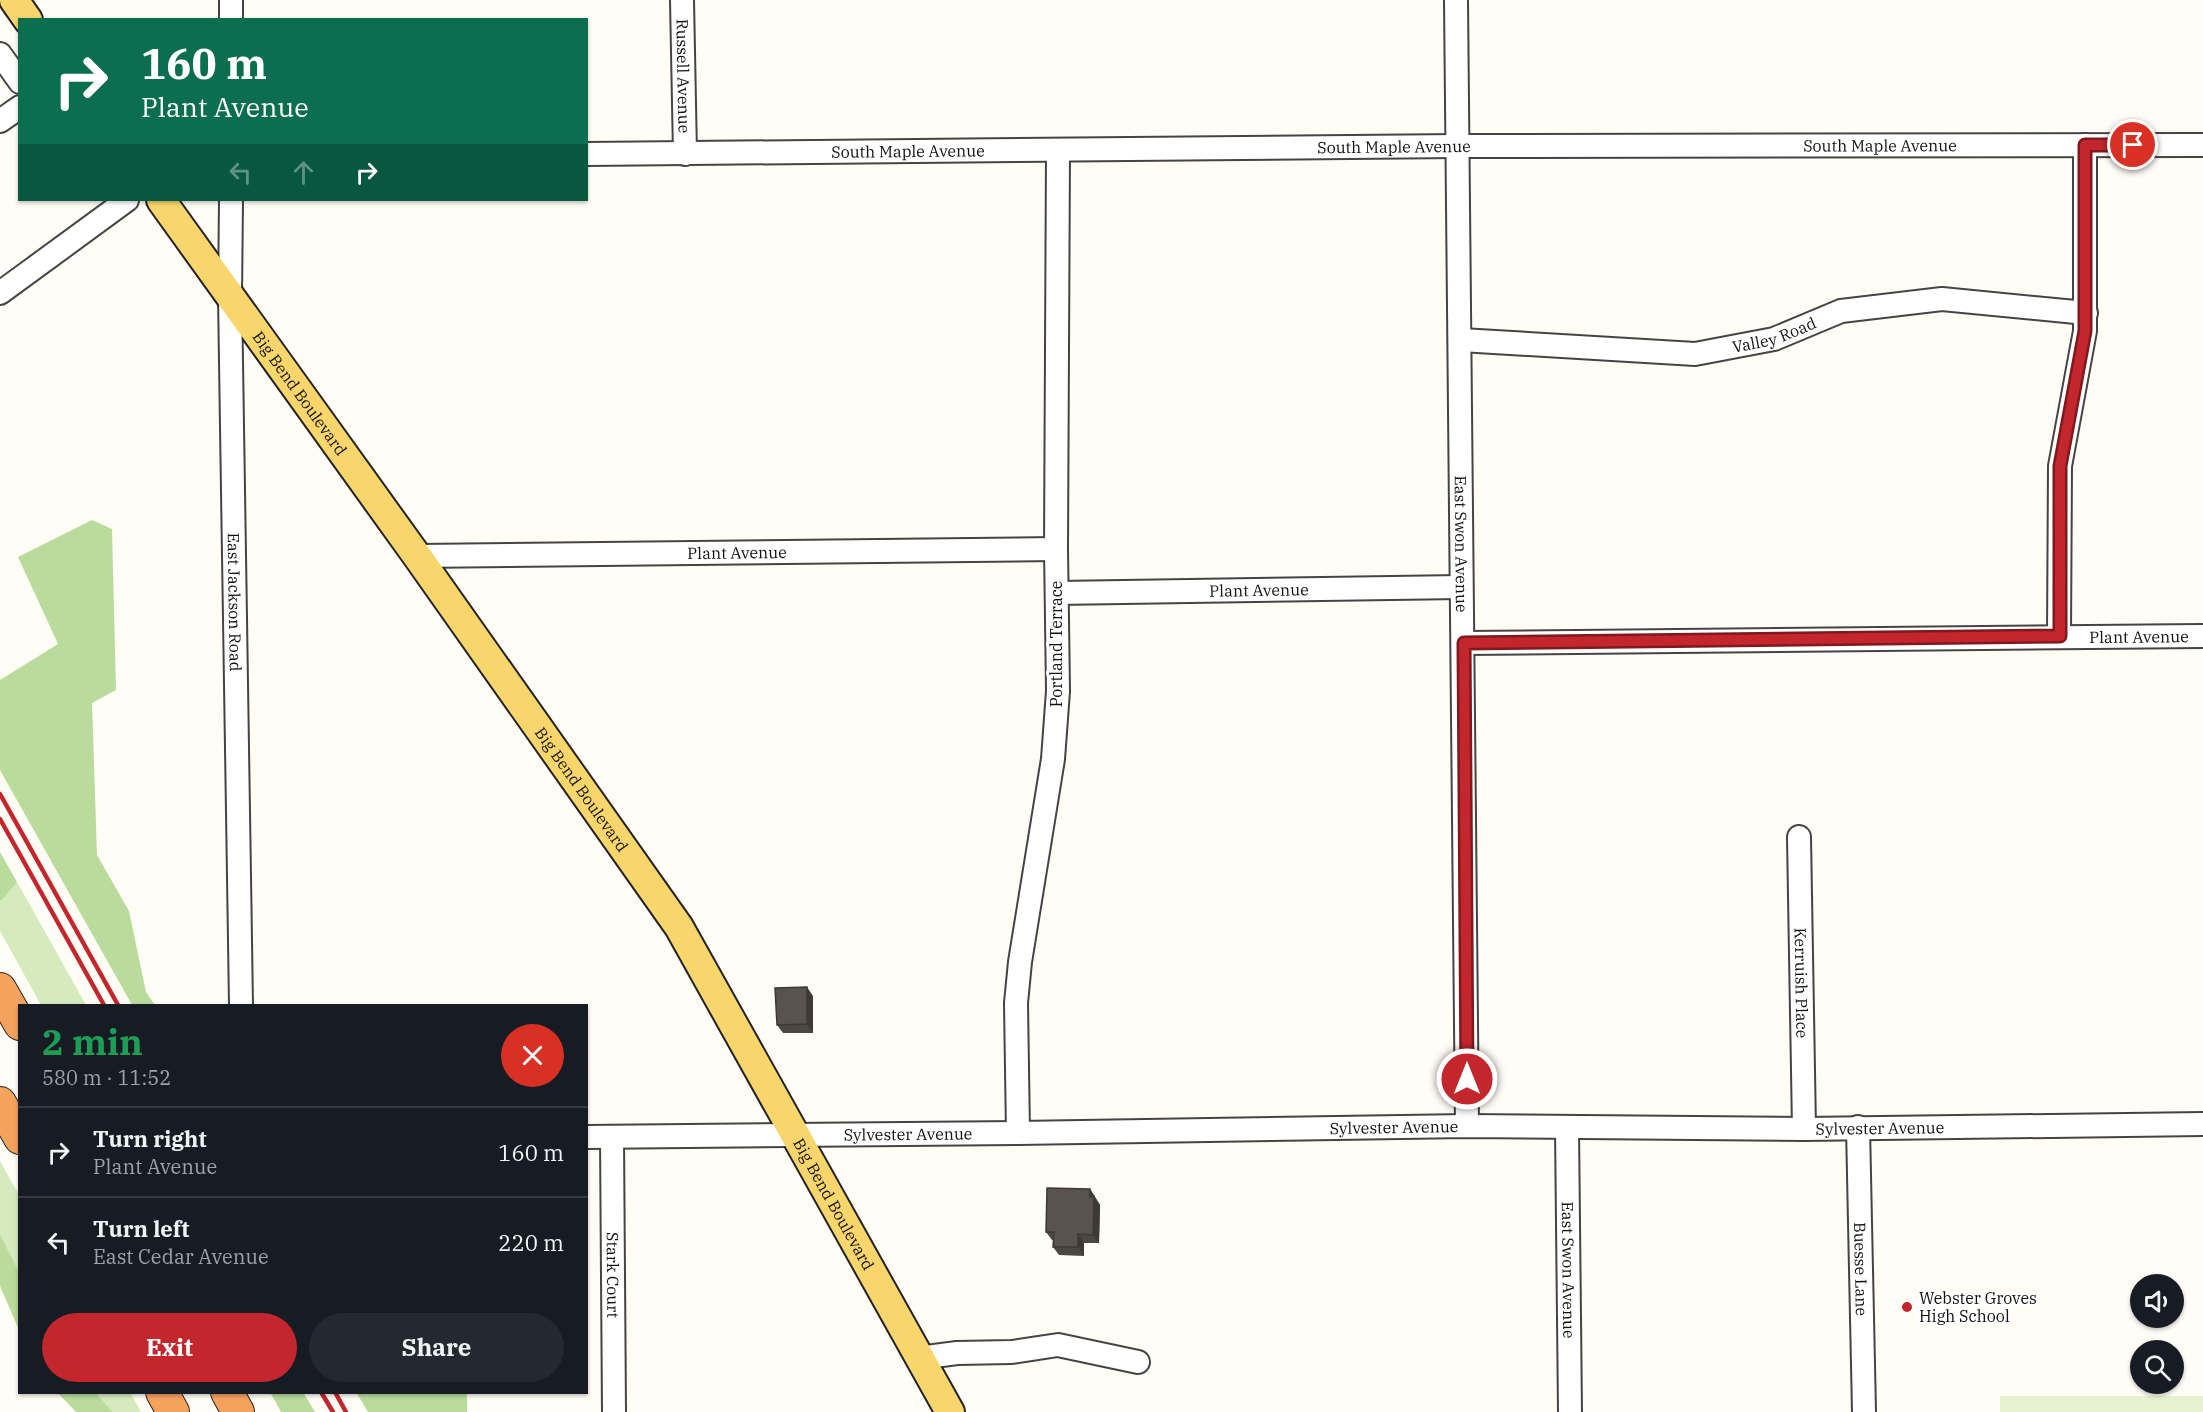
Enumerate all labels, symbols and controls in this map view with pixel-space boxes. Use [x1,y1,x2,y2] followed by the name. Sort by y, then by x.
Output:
[672,19,695,133] street label: Russell Avenue
[141,36,267,91] text: 160 m
[42,42,120,120] icon: right
[141,89,309,124] text: Plant Avenue
[2107,119,2158,170] pin
[2116,128,2149,161] icon: arrive
[1803,135,1957,156] street label: South Maple Avenue
[1317,136,1471,157] street label: South Maple Avenue
[831,140,985,162] street label: South Maple Avenue
[224,156,257,189] icon: left
[287,156,320,189] icon: ahead
[350,156,383,189] icon: right
[1731,312,1819,357] street label: Valley Road
[249,327,351,459] street label: Big Bend Boulevard
[1451,475,1472,613] street label: East Swon Avenue
[224,532,246,672] street label: East Jackson Road
[687,542,787,563] street label: Plant Avenue
[1209,579,1309,601] street label: Plant Avenue
[1046,581,1066,707] street label: Portland Terrace
[2089,626,2189,647] street label: Plant Avenue
[531,723,633,856] street label: Big Bend Boulevard
[1791,927,1812,1039] street label: Kerruish Place
[42,1018,143,1065] text: 2 min
[501,1024,564,1087] button: close
[1435,1047,1499,1111] position arrow
[42,1064,171,1091] text: 580 m · 11:52
[1329,1116,1458,1138] street label: Sylvester Avenue
[1815,1117,1944,1139] street label: Sylvester Avenue
[844,1123,972,1145] street label: Sylvester Avenue
[93,1124,207,1153] text: Turn right
[789,1134,879,1274] street label: Big Bend Boulevard
[42,1136,75,1169] icon: right
[498,1138,564,1167] text: 160 m
[93,1153,217,1180] text: Plant Avenue
[1558,1201,1579,1339] street label: East Swon Avenue
[93,1214,189,1243] text: Turn left
[1850,1222,1872,1316] street label: Buesse Lane
[42,1226,75,1259] icon: left
[498,1228,564,1257] text: 220 m
[603,1232,623,1318] street label: Stark Court
[93,1243,269,1270] text: East Cedar Avenue
[2130,1274,2184,1394] map controls
[2130,1274,2184,1328] button: sound
[1919,1288,2037,1326] place label: Webster Groves High School
[1900,1300,1914,1314] marker: Webster Groves High School
[42,1313,297,1382] button: Exit
[309,1313,564,1382] button: Share
[2130,1340,2184,1394] button: search

